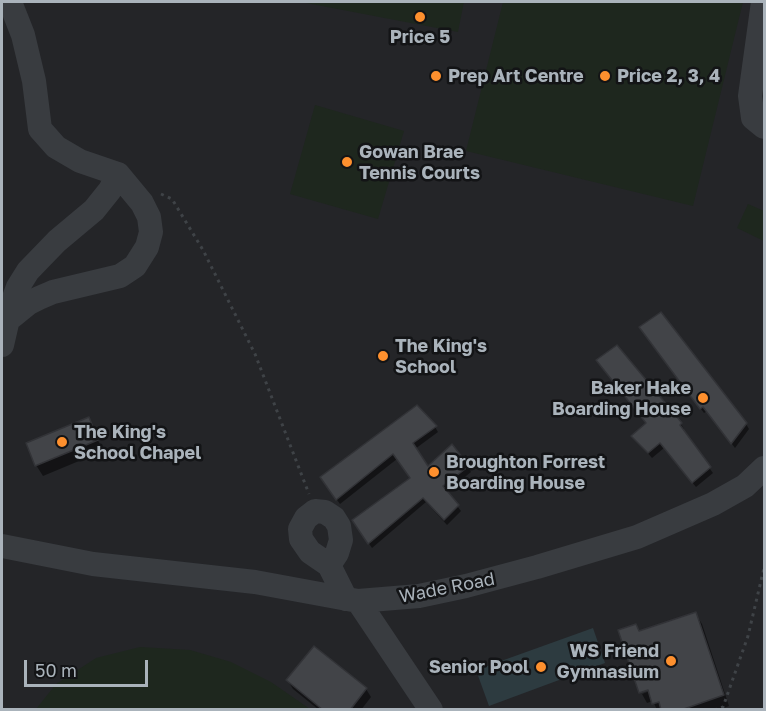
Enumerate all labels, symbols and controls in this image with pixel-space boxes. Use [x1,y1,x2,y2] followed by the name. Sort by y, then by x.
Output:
[413,10,427,24] marker: Price 5
[390,26,450,48] place label: Price 5
[448,65,584,87] place label: Prep Art Centre
[617,65,720,87] place label: Price 2, 3, 4
[429,69,443,83] marker: Prep Art Centre
[598,69,612,83] marker: Price 2, 3, 4
[359,141,480,184] place label: Gowan Brae Tennis Courts
[340,155,354,169] marker: Gowan Brae Tennis Courts
[395,335,487,378] place label: The King's School
[376,349,390,363] marker: The King's School
[552,377,691,420] place label: Baker Hake Boarding House
[696,391,710,405] marker: Baker Hake Boarding House
[74,421,201,464] place label: The King's School Chapel
[55,435,69,449] marker: The King's School Chapel
[446,451,605,494] place label: Broughton Forrest Boarding House
[427,465,441,479] marker: Broughton Forrest Boarding House
[397,568,497,608] street label: Wade Road
[556,640,659,682] place label: WS Friend Gymnasium
[27,648,152,686] scale bar
[664,654,678,668] marker: WS Friend Gymnasium
[429,656,529,678] place label: Senior Pool
[35,659,77,681] text: 50 m
[534,660,548,674] marker: Senior Pool

